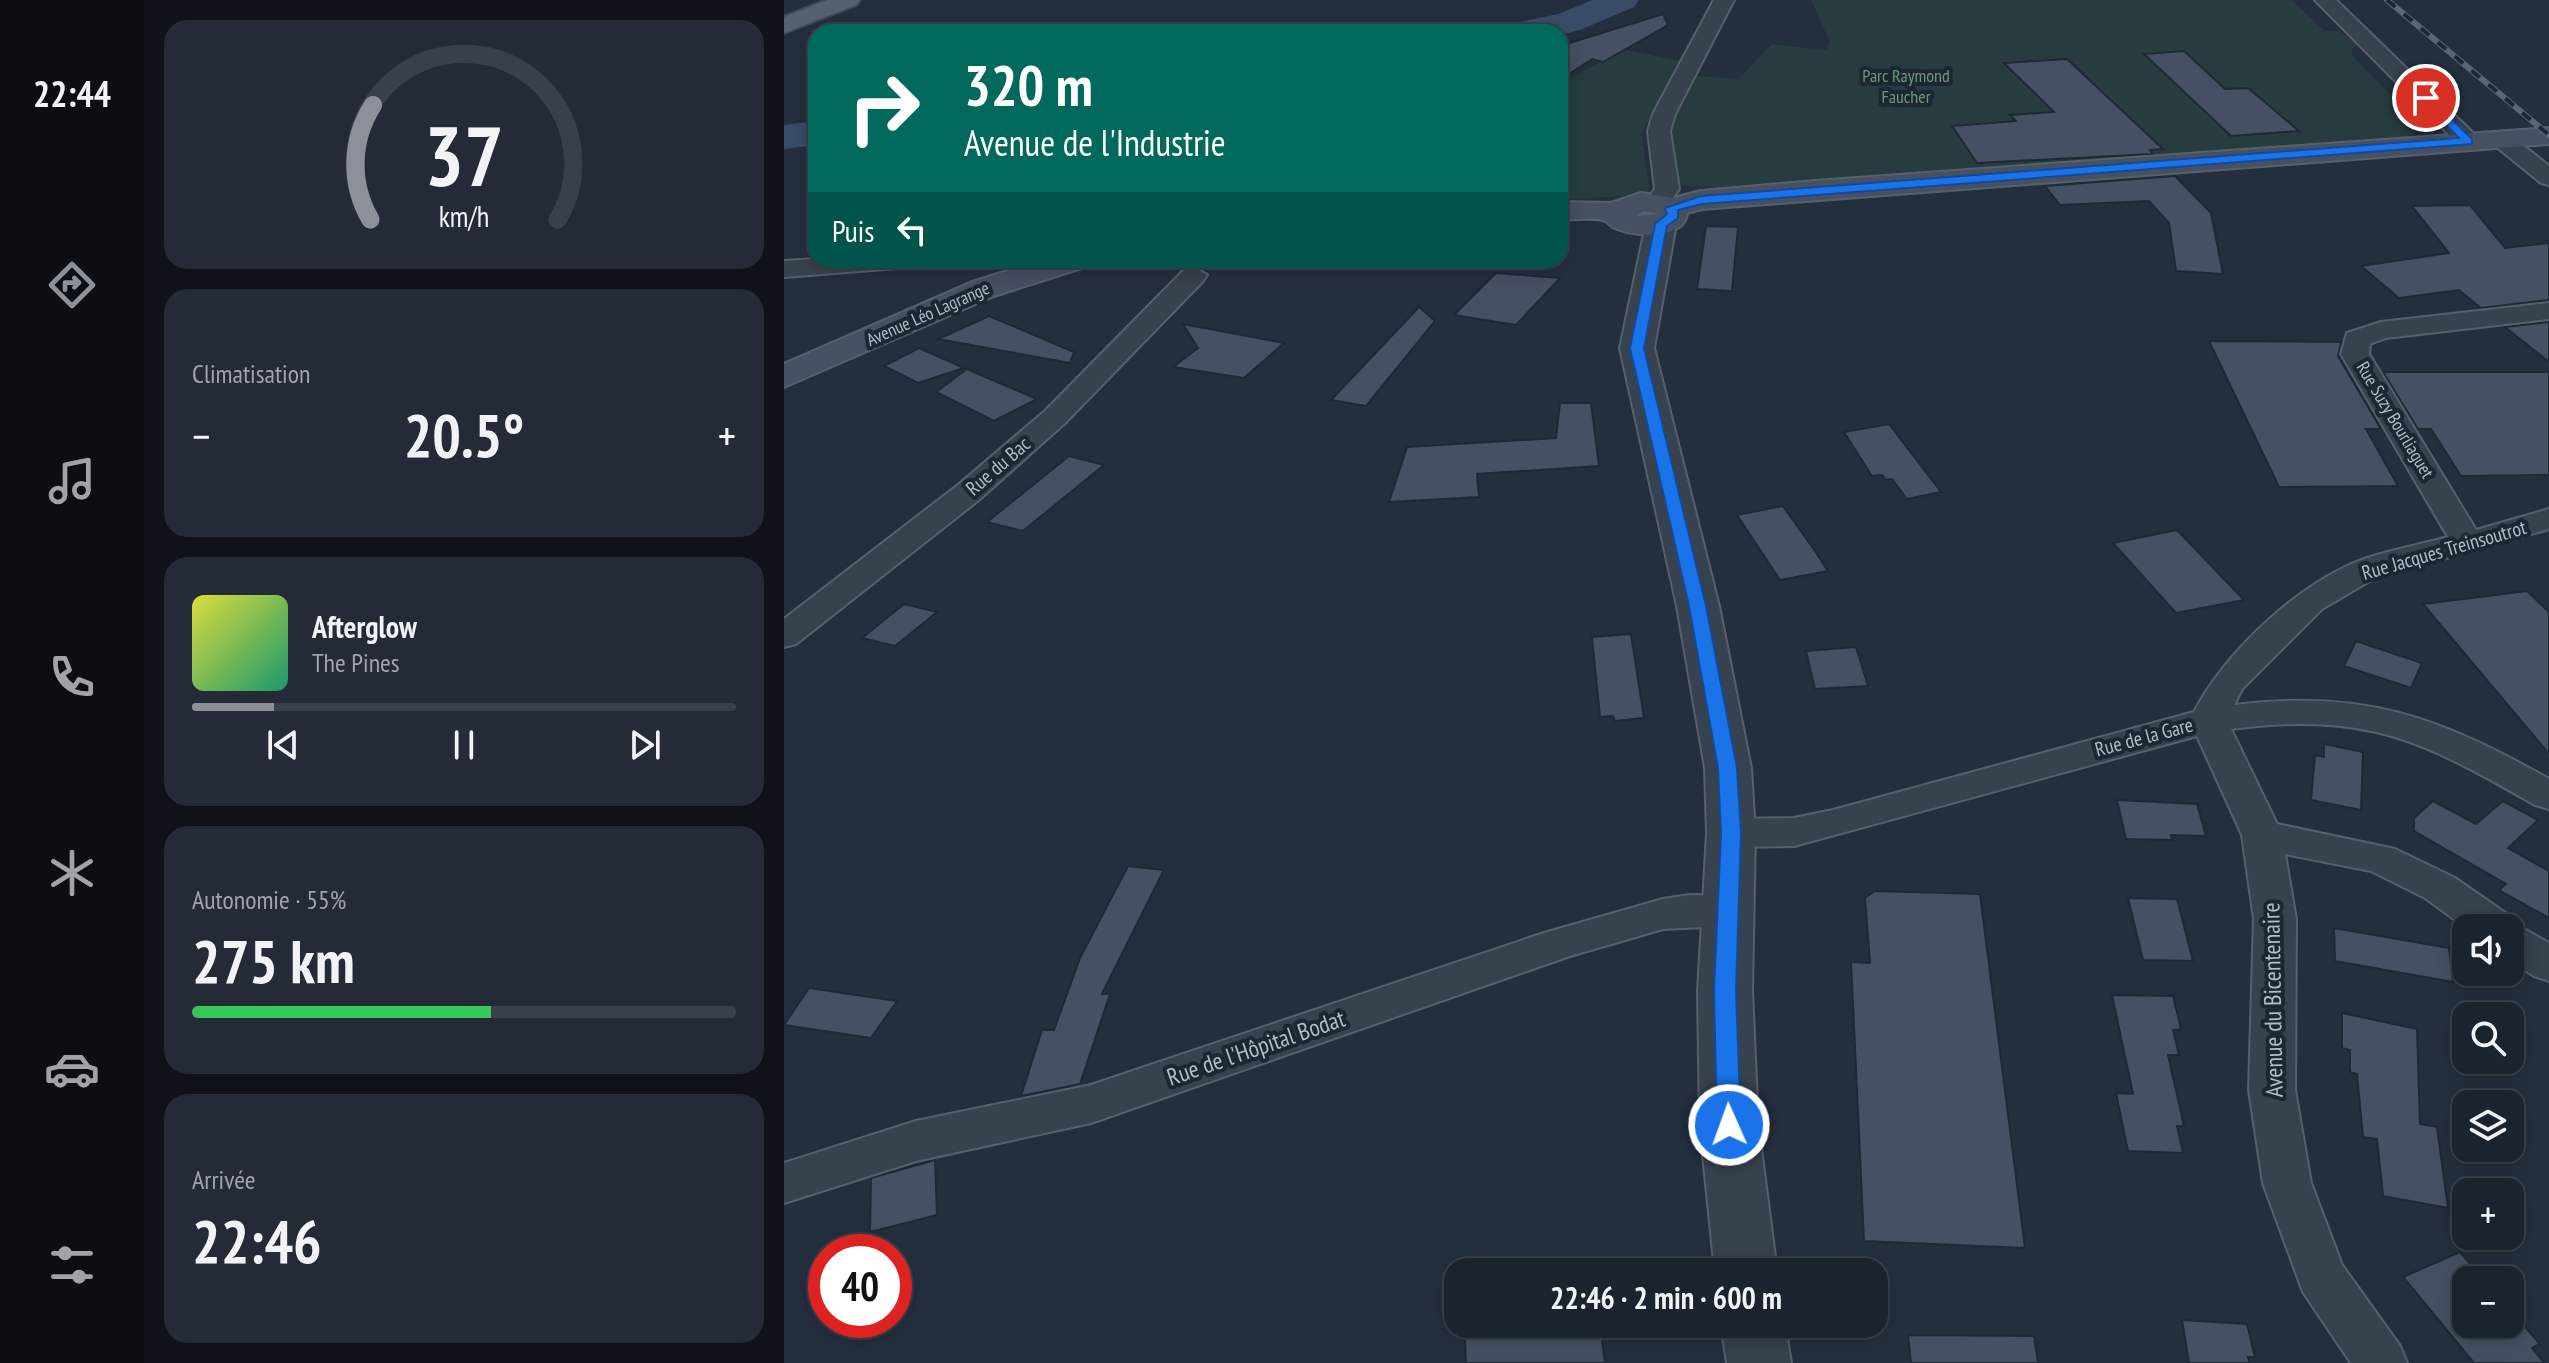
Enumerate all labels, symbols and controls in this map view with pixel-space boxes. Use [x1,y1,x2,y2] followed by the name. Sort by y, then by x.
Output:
[964,49,1093,121] text: 320 m
[832,56,936,160] icon: right
[1862,64,1950,108] park label: Parc Raymond Faucher
[2392,64,2460,132] pin
[33,70,111,117] text: 22:44
[2404,76,2448,120] icon: arrive
[424,101,504,209] text: 37
[964,119,1226,166] text: Avenue de l'Industrie
[439,198,489,235] text: km/h
[890,208,934,252] icon: left
[832,211,874,250] text: Puis
[44,257,100,313] icon: directions
[863,276,993,351] street label: Avenue Léo Lagrange
[192,357,310,390] text: Climatisation
[2352,357,2439,482] street label: Rue Suzy Bourliaguet
[404,396,524,474] text: 20.5°
[192,407,210,464] text: −
[718,407,736,464] text: +
[960,431,1036,501] street label: Rue du Bac
[44,453,100,509] icon: music
[2359,514,2530,586] street label: Rue Jacques Treinsoutrot
[312,607,417,646] text: Afterglow
[312,646,400,679] text: The Pines
[44,649,100,705] icon: phone
[2092,711,2196,763] street label: Rue de la Gare
[261,723,305,767] icon: previous
[442,723,486,767] icon: pause
[623,723,667,767] icon: next
[44,845,100,901] icon: climate
[192,883,346,916] text: Autonomie · 55%
[2255,902,2290,1098] street label: Avenue du Bicentenaire
[2452,914,2524,1338] map controls
[2452,914,2524,986] button: sound
[192,922,355,1000] text: 275 km
[1163,1002,1349,1093] street label: Rue de l'Hôpital Bodat
[2452,1002,2524,1074] button: search
[44,1041,100,1097] icon: car
[1687,1083,1771,1167] position arrow
[2452,1090,2524,1162] button: layers
[192,1163,256,1196] text: Arrivée
[2452,1178,2524,1250] button: +
[192,1202,322,1280] text: 22:46
[808,1234,912,1338] speed limit sign: 40
[44,1237,100,1293] icon: filters
[2452,1266,2524,1338] button: −
[1550,1278,1782,1317] text: 22:46 · 2 min · 600 m

